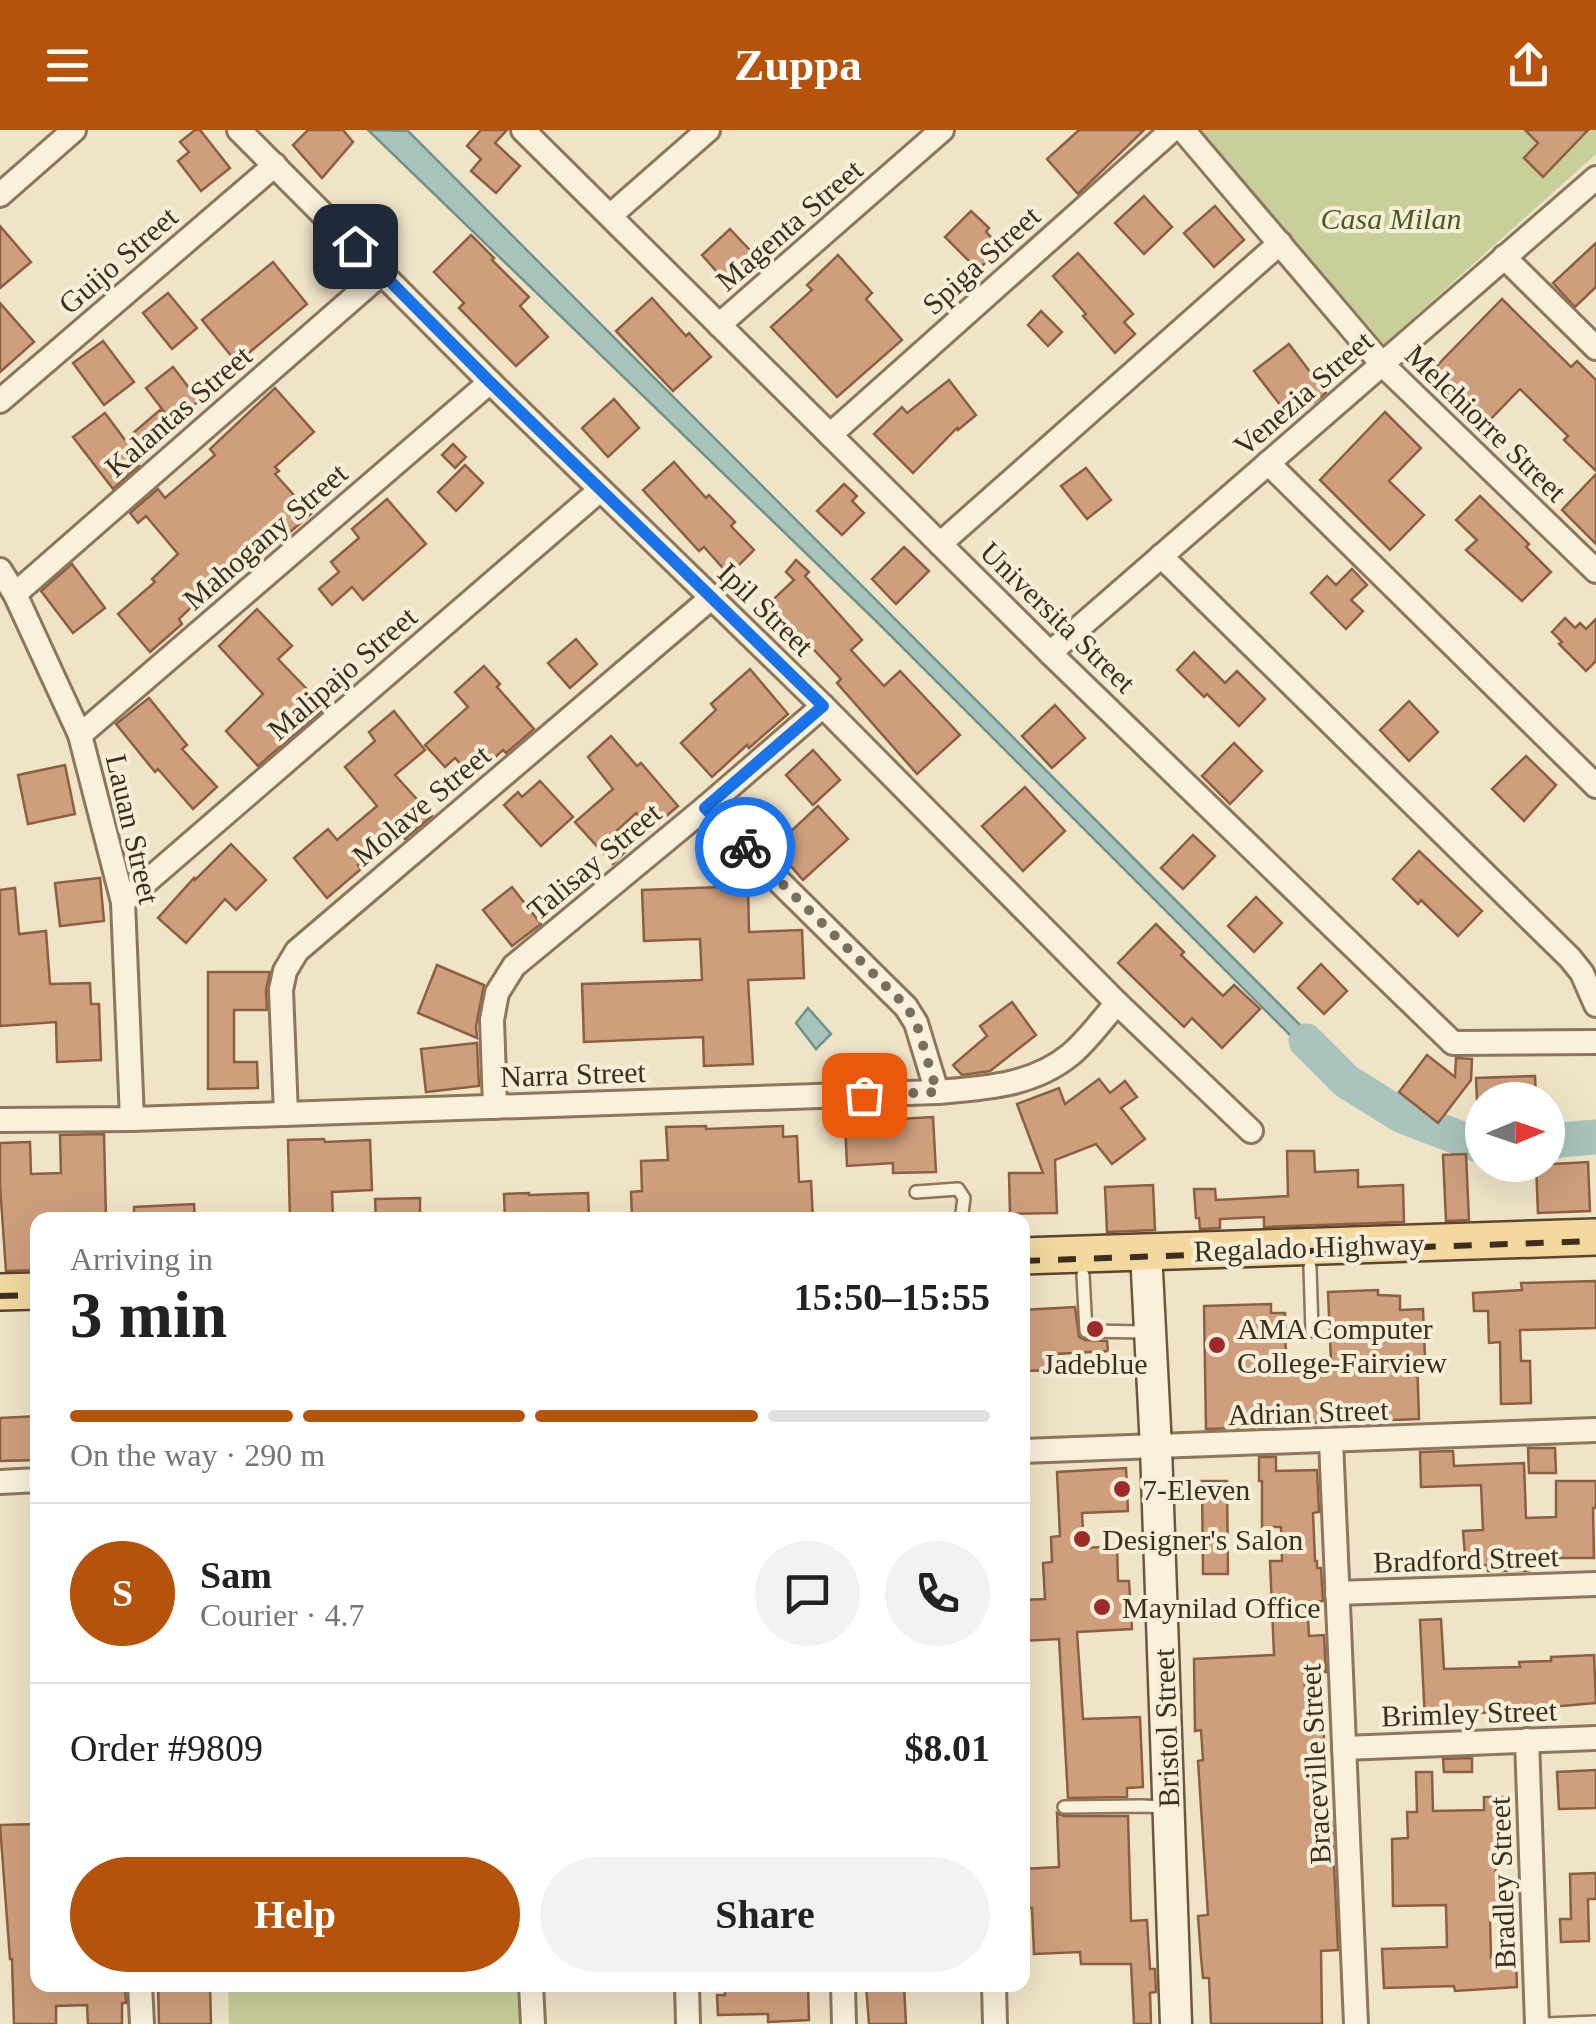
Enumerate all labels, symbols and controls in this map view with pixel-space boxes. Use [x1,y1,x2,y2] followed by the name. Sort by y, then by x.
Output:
[40,38,95,93] icon: menu
[1501,38,1556,93] icon: share
[734,40,862,90] text: Zuppa
[709,152,869,297] street label: Magenta Street
[52,199,184,320] street label: Guijo Street
[916,199,1047,321] street label: Spiga Street
[1321,202,1461,235] park label: Casa Milan
[313,204,398,289] pin
[328,219,383,274] icon: home
[1227,324,1379,462] street label: Venezia Street
[98,338,258,483] street label: Kalantas Street
[1399,338,1574,509] street label: Melchiorre Street
[177,456,354,616] street label: Mahogany Street
[974,535,1143,700] street label: Universita Street
[712,556,821,663] street label: Ipil Street
[261,599,423,746] street label: Malipajo Street
[346,738,497,872] street label: Molave Street
[100,751,166,908] street label: Lauan Street
[521,795,668,926] street label: Talisay Street
[695,797,795,897] courier
[718,820,773,875] icon: bike
[822,1053,907,1138] pin
[500,1055,647,1093] street label: Narra Street
[837,1068,892,1123] icon: bag
[1465,1082,1565,1182] north arrow
[1465,1082,1565,1182] map controls
[1193,1226,1425,1268] street label: Regalado Highway
[70,1241,213,1277] text: Arriving in
[794,1276,990,1318] text: 15:50–15:55
[70,1279,227,1351] text: 3 min
[1237,1312,1447,1379] place label: AMA Computer College-Fairview
[1084,1318,1106,1340] marker: Jadeblue
[1206,1334,1228,1356] marker: AMA Computer College-Fairview
[1043,1347,1147,1380] place label: Jadeblue
[1227,1393,1390,1431] street label: Adrian Street
[70,1437,325,1473] text: On the way · 290 m
[1142,1473,1250,1506] place label: 7-Eleven
[1111,1478,1133,1500] marker: 7-Eleven
[1102,1523,1303,1556] place label: Designer's Salon
[1071,1528,1093,1550] marker: Designer's Salon
[1373,1539,1560,1579] street label: Bradford Street
[755,1541,860,1646] button: chat
[885,1541,990,1646] button: phone
[200,1554,272,1596] text: Sam
[112,1572,133,1614] text: S
[1122,1591,1321,1624] place label: Maynilad Office
[1091,1596,1113,1618] marker: Maynilad Office
[200,1597,364,1633] text: Courier · 4.7
[1147,1647,1185,1808] street label: Bristol Street
[1293,1662,1337,1865] street label: Braceville Street
[1381,1693,1558,1733] street label: Brimley Street
[70,1727,263,1769] text: Order #9809
[905,1727,990,1769] text: $8.01
[1482,1796,1521,1970] street label: Bradley Street
[70,1857,520,1972] button: Help
[540,1857,990,1972] button: Share

